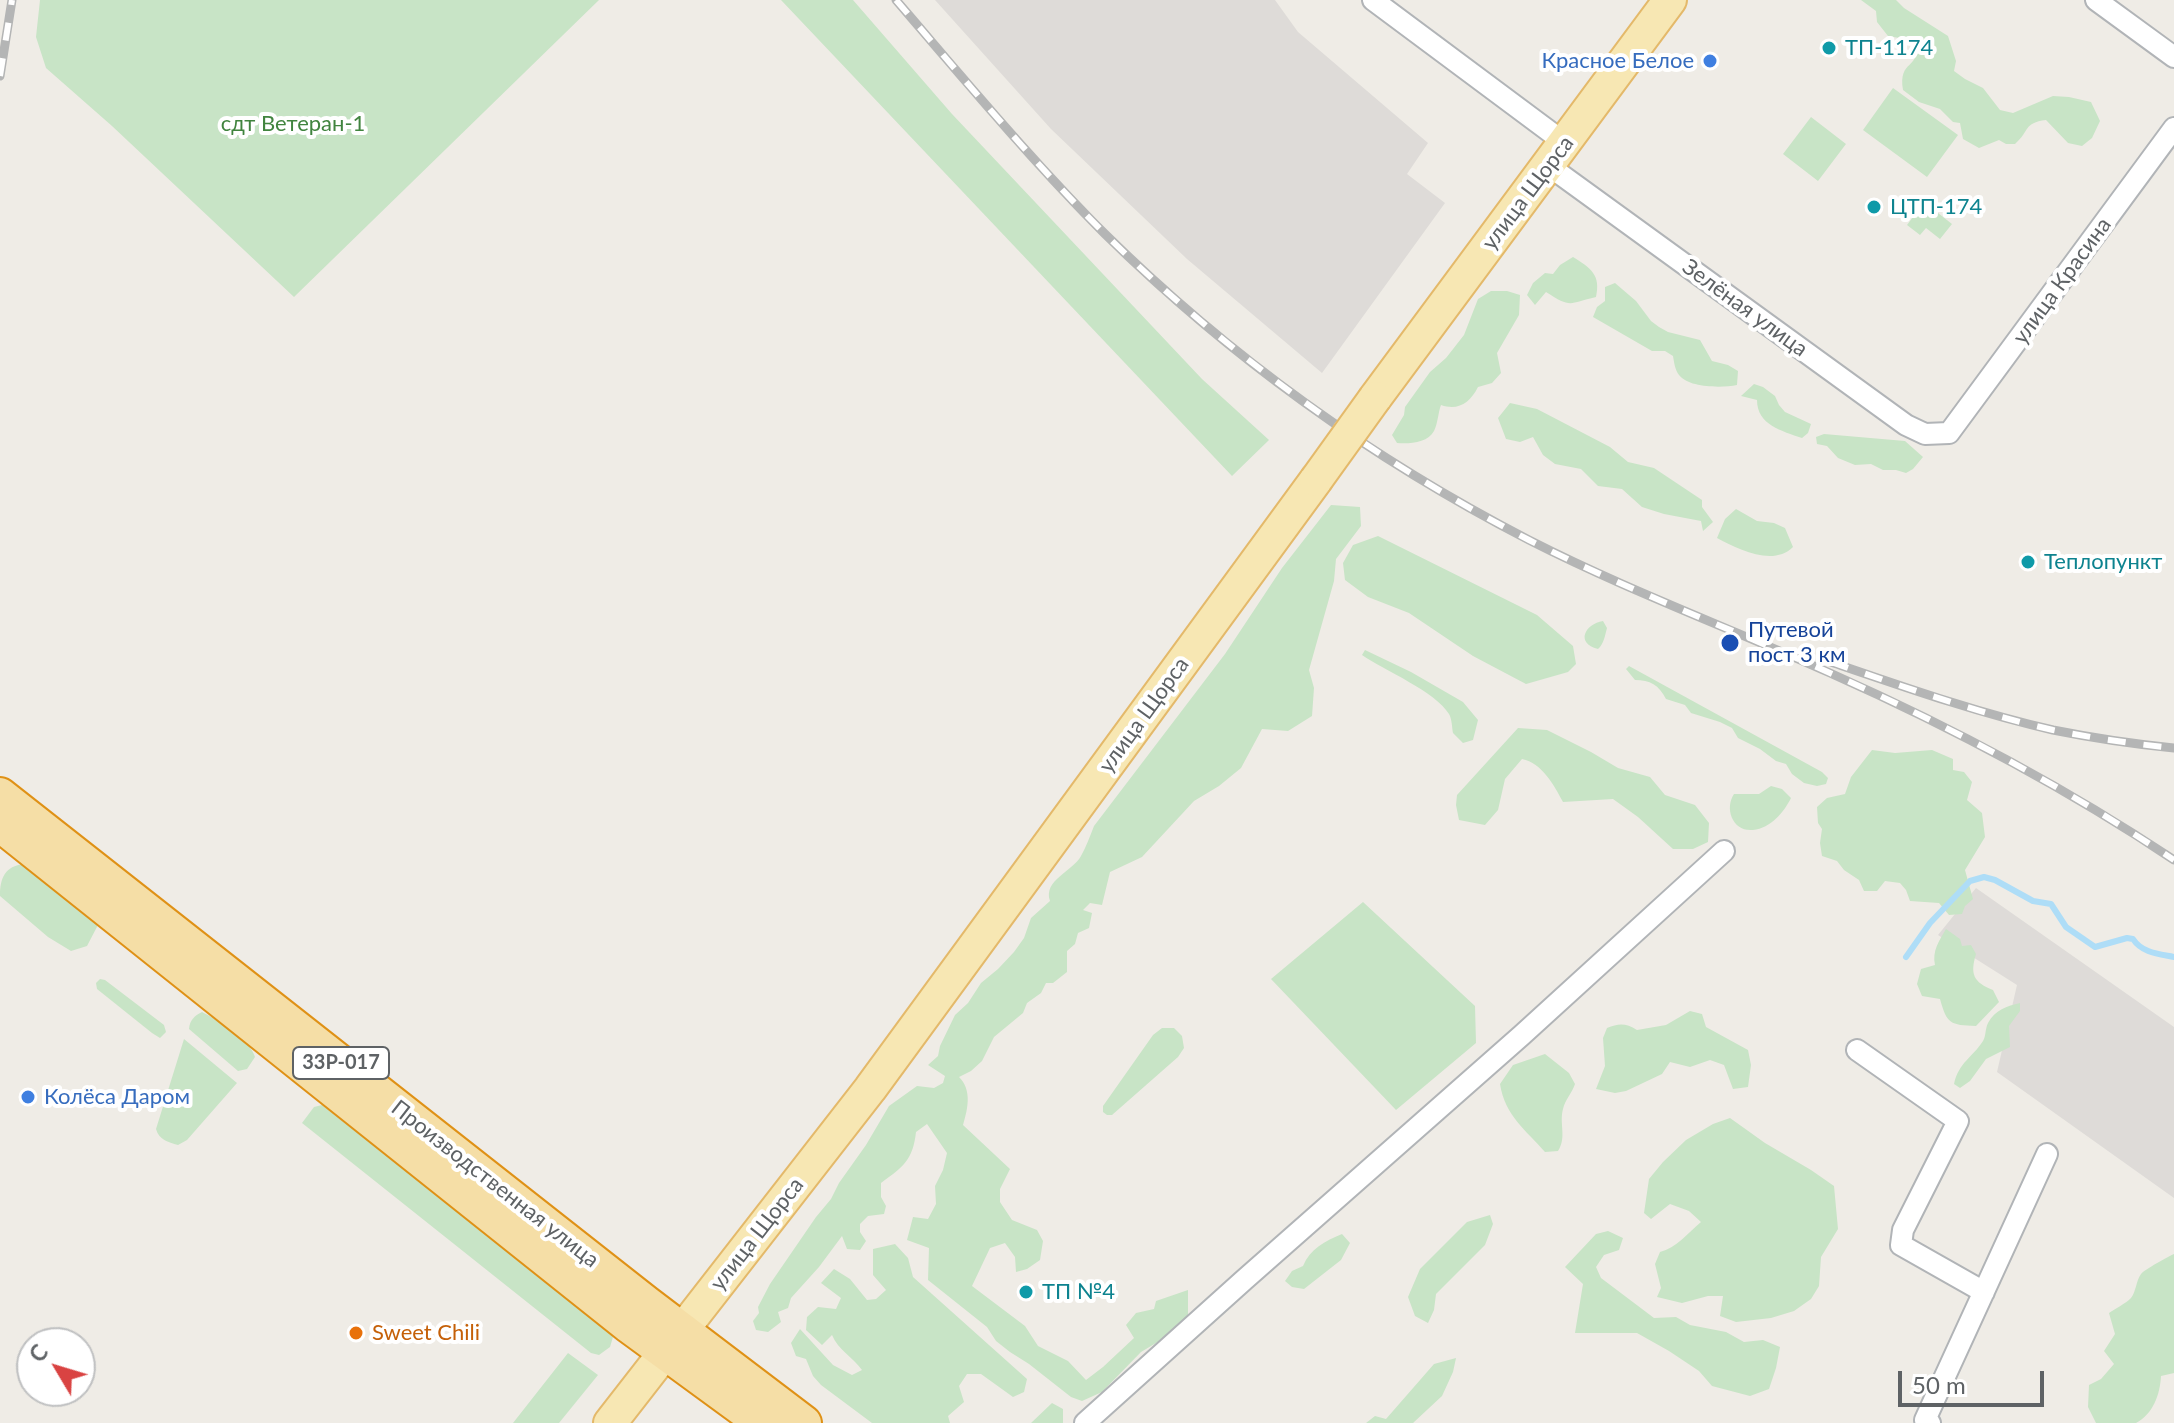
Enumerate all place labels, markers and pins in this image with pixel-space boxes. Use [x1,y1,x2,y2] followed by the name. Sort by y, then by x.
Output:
[1845,35,1933,61] place label: ТП-1174
[1820,39,1838,57] marker: ТП-1174
[1541,48,1694,74] place label: Красное Белое
[1701,52,1719,70] marker: Красное Белое
[1890,194,1982,220] place label: ЦТП-174
[1865,198,1883,216] marker: ЦТП-174
[2044,549,2162,575] place label: Теплопункт
[2019,553,2037,571] marker: Теплопункт
[1748,617,1845,668] place label: Путевой пост 3 км
[1719,632,1741,654] marker: Путевой пост 3 км
[44,1084,190,1110] place label: Колёса Даром
[19,1088,37,1106] marker: Колёса Даром
[1042,1279,1115,1305] place label: ТП №4
[1017,1283,1035,1301] marker: ТП №4
[372,1320,480,1346] place label: Sweet Chili
[347,1324,365,1342] marker: Sweet Chili

